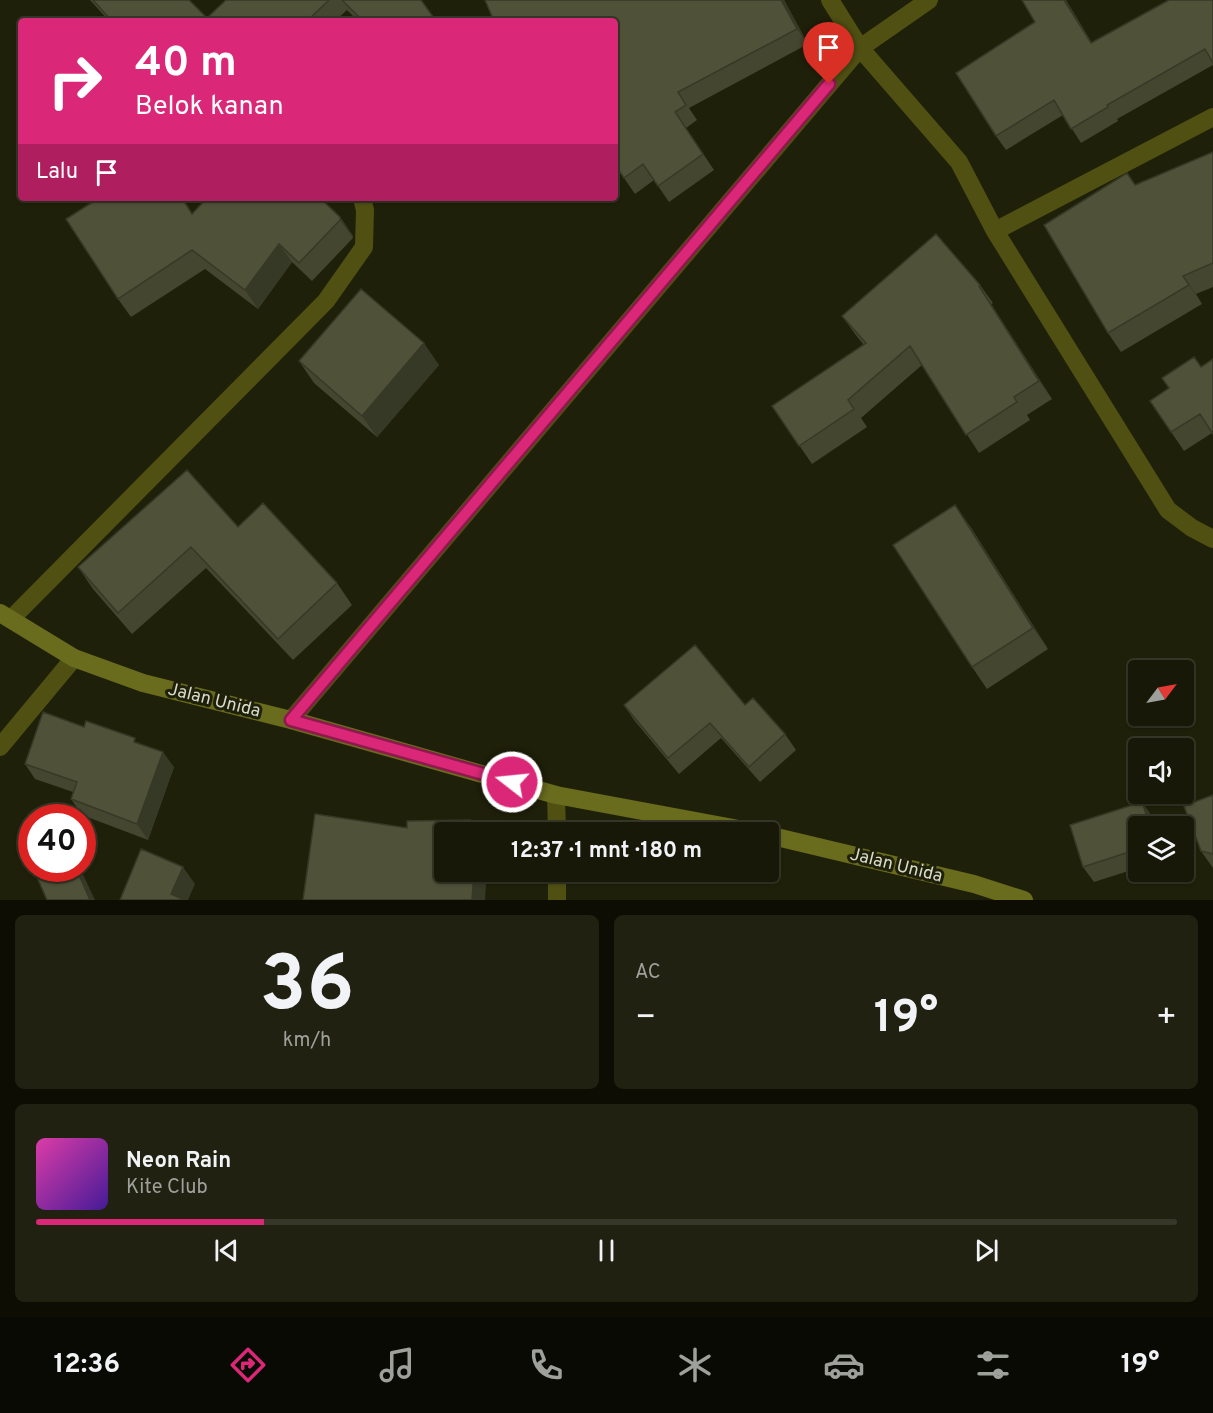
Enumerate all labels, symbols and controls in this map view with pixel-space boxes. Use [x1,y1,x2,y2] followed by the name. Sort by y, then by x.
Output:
[803,22,854,84] pin
[812,31,845,64] icon: arrive
[135,38,237,91] text: 40 m
[36,42,114,120] icon: right
[135,90,284,124] text: Belok kanan
[90,156,123,189] icon: arrive
[36,159,78,186] text: Lalu
[1128,660,1194,726] north arrow
[1128,660,1194,882] map controls
[165,678,263,724] street label: Jalan Unida
[1128,738,1194,804] button: sound
[480,750,544,814] position arrow
[18,804,96,882] speed limit sign: 40
[1128,816,1194,882] button: layers
[511,838,702,865] text: 12:37 · 1 mnt · 180 m
[847,843,945,889] street label: Jalan Unida
[260,939,354,1038] text: 36
[635,960,661,986] text: AC
[874,991,938,1048] text: 19°
[635,998,656,1040] text: −
[1156,998,1177,1040] text: +
[283,1028,331,1054] text: km/h
[126,1148,231,1175] text: Neon Rain
[126,1175,208,1201] text: Kite Club
[210,1234,243,1267] icon: previous
[590,1234,623,1267] icon: pause
[970,1234,1003,1267] icon: next
[227,1344,269,1386] icon: directions
[376,1344,418,1386] icon: music
[525,1344,567,1386] icon: phone
[674,1344,716,1386] icon: climate
[823,1344,865,1386] icon: car
[972,1344,1014,1386] icon: filters
[53,1348,120,1382] text: 12:36
[1121,1348,1159,1382] text: 19°

